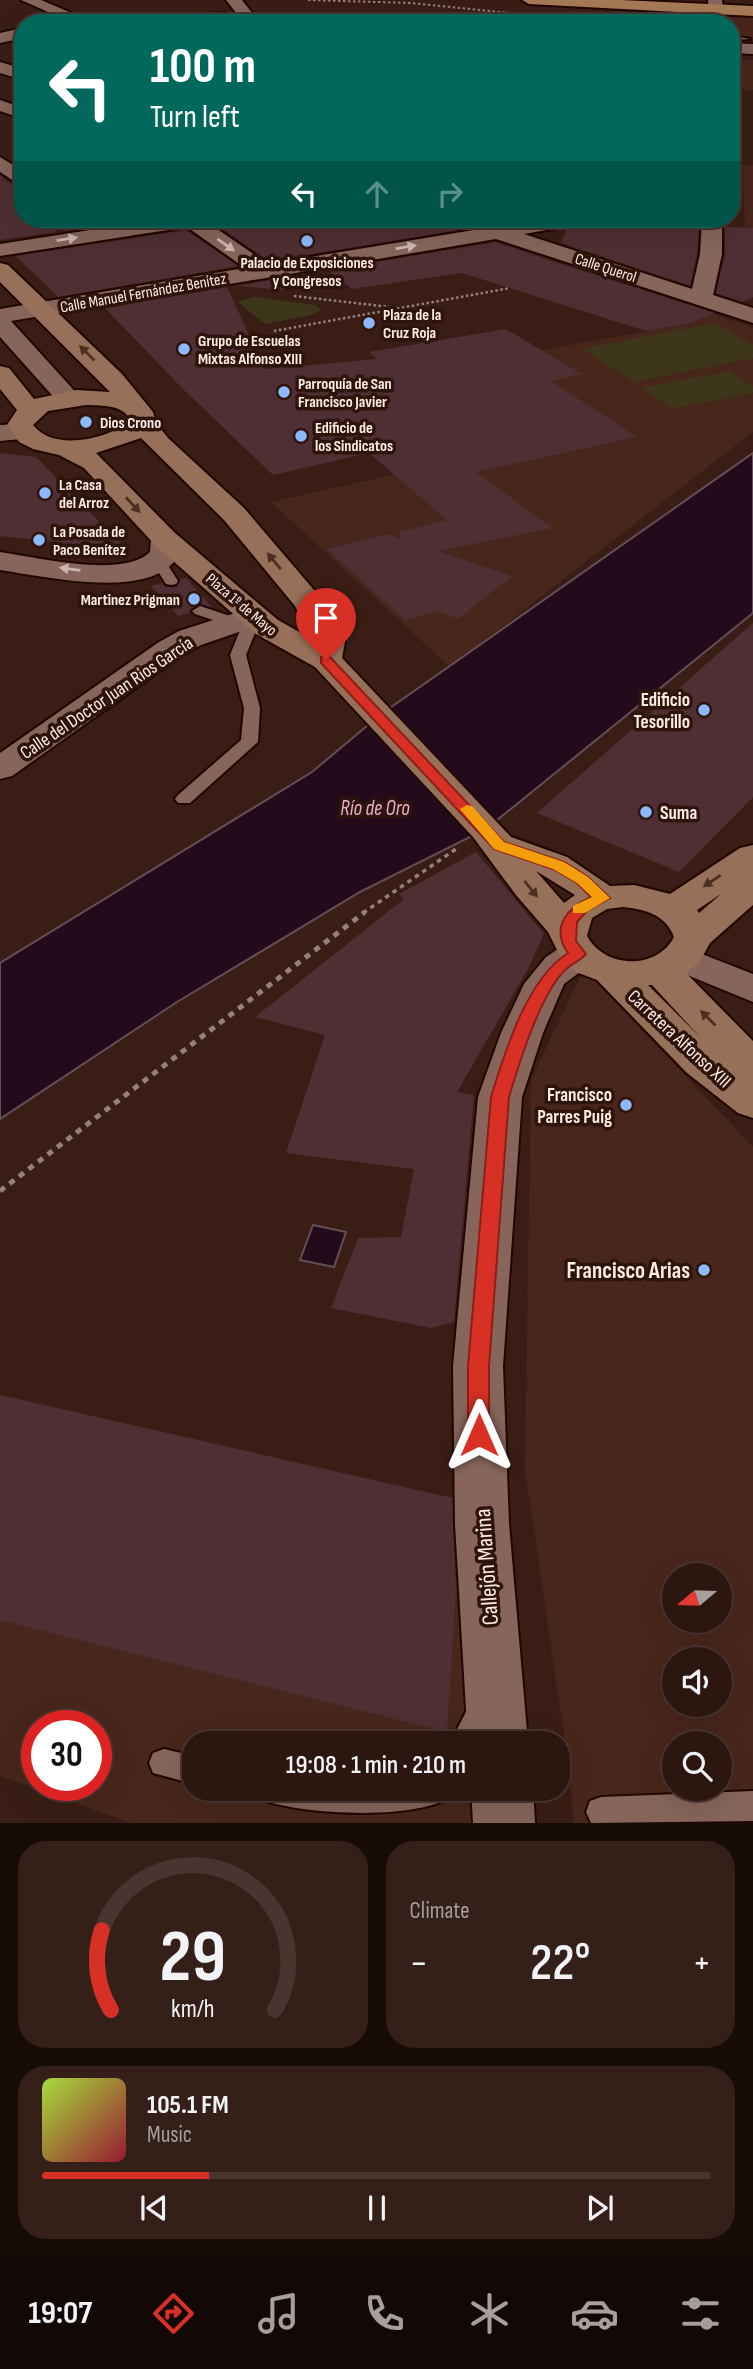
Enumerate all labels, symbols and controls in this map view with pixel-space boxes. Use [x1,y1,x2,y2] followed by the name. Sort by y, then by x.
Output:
[150,38,256,97] text: 100 m
[35,42,126,133] icon: left
[150,98,240,137] text: Turn left
[285,175,323,213] icon: left
[358,175,396,213] icon: ahead
[431,175,469,213] icon: right
[57,233,79,244] one-way arrow
[299,233,315,249] marker: Palacio de Exposiciones y Congresos
[217,238,235,252] one-way arrow
[395,241,417,252] one-way arrow
[572,250,639,287] street label: Calle Querol
[240,254,374,291] place label: Palacio de Exposiciones y Congresos
[59,269,228,317] street label: Calle Manuel Fernández Benítez
[383,306,441,343] place label: Plaza de la Cruz Roja
[361,315,377,331] marker: Plaza de la Cruz Roja
[198,332,302,369] place label: Grupo de Escuelas Mixtas Alfonso XIII
[176,341,192,357] marker: Grupo de Escuelas Mixtas Alfonso XIII
[79,346,96,362] one-way arrow
[298,375,392,412] place label: Parroquía de San Francisco Javier
[276,384,292,400] marker: Parroquía de San Francisco Javier
[78,414,94,430] marker: Dios Crono
[100,414,161,433] place label: Dios Crono
[315,419,393,456] place label: Edificio de los Sindicatos
[293,428,309,444] marker: Edificio de los Sindicatos
[59,476,109,513] place label: La Casa del Arroz
[37,485,53,501] marker: La Casa del Arroz
[125,496,141,514] one-way arrow
[53,523,126,560] place label: La Posada de Paco Benítez
[31,532,47,548] marker: La Posada de Paco Benítez
[267,552,282,569] one-way arrow
[59,564,81,575] one-way arrow
[202,570,281,640] street label: Plaza 1º de Mayo
[296,588,356,660] pin
[81,591,180,610] place label: Martinez Prigman
[186,591,202,607] marker: Martinez Prigman
[307,599,345,637] icon: arrive
[16,632,198,765] street label: Calle del Doctor Juan Rios García
[633,689,690,734] place label: Edificio Tesorillo
[696,702,712,718] marker: Edificio Tesorillo
[340,796,410,821] water label: Río de Oro
[660,802,697,825] place label: Suma
[638,804,654,820] marker: Suma
[703,874,721,888] one-way arrow
[523,881,538,898] one-way arrow
[622,985,736,1093] street label: Carretera Alfonso XIII
[701,1010,717,1027] one-way arrow
[537,1084,612,1129] place label: Francisco Parres Puig
[618,1097,634,1113] marker: Francisco Parres Puig
[566,1257,690,1285] place label: Francisco Arias
[696,1262,712,1278] marker: Francisco Arias
[442,1398,516,1472] position arrow
[469,1508,505,1626] street label: Callejón Marina
[662,1563,732,1633] north arrow
[662,1563,732,1801] map controls
[662,1647,732,1717] button: sound
[21,1710,112,1801] speed limit sign: 30
[662,1731,732,1801] button: search
[286,1750,466,1781] text: 19:08 · 1 min · 210 m
[410,1897,469,1925] text: Climate
[160,1915,226,2003] text: 29
[530,1932,591,1995] text: 22°
[410,1941,428,1986] text: −
[692,1941,711,1986] text: +
[171,1994,214,2025] text: km/h
[147,2090,229,2121] text: 105.1 FM
[147,2121,192,2149] text: Music
[135,2189,173,2227] icon: previous
[358,2189,396,2227] icon: pause
[581,2189,619,2227] icon: next
[149,2289,198,2338] icon: directions
[254,2289,303,2338] icon: music
[360,2289,409,2338] icon: phone
[465,2289,514,2338] icon: climate
[570,2289,619,2338] icon: car
[676,2289,725,2338] icon: filters
[28,2294,92,2333] text: 19:07

